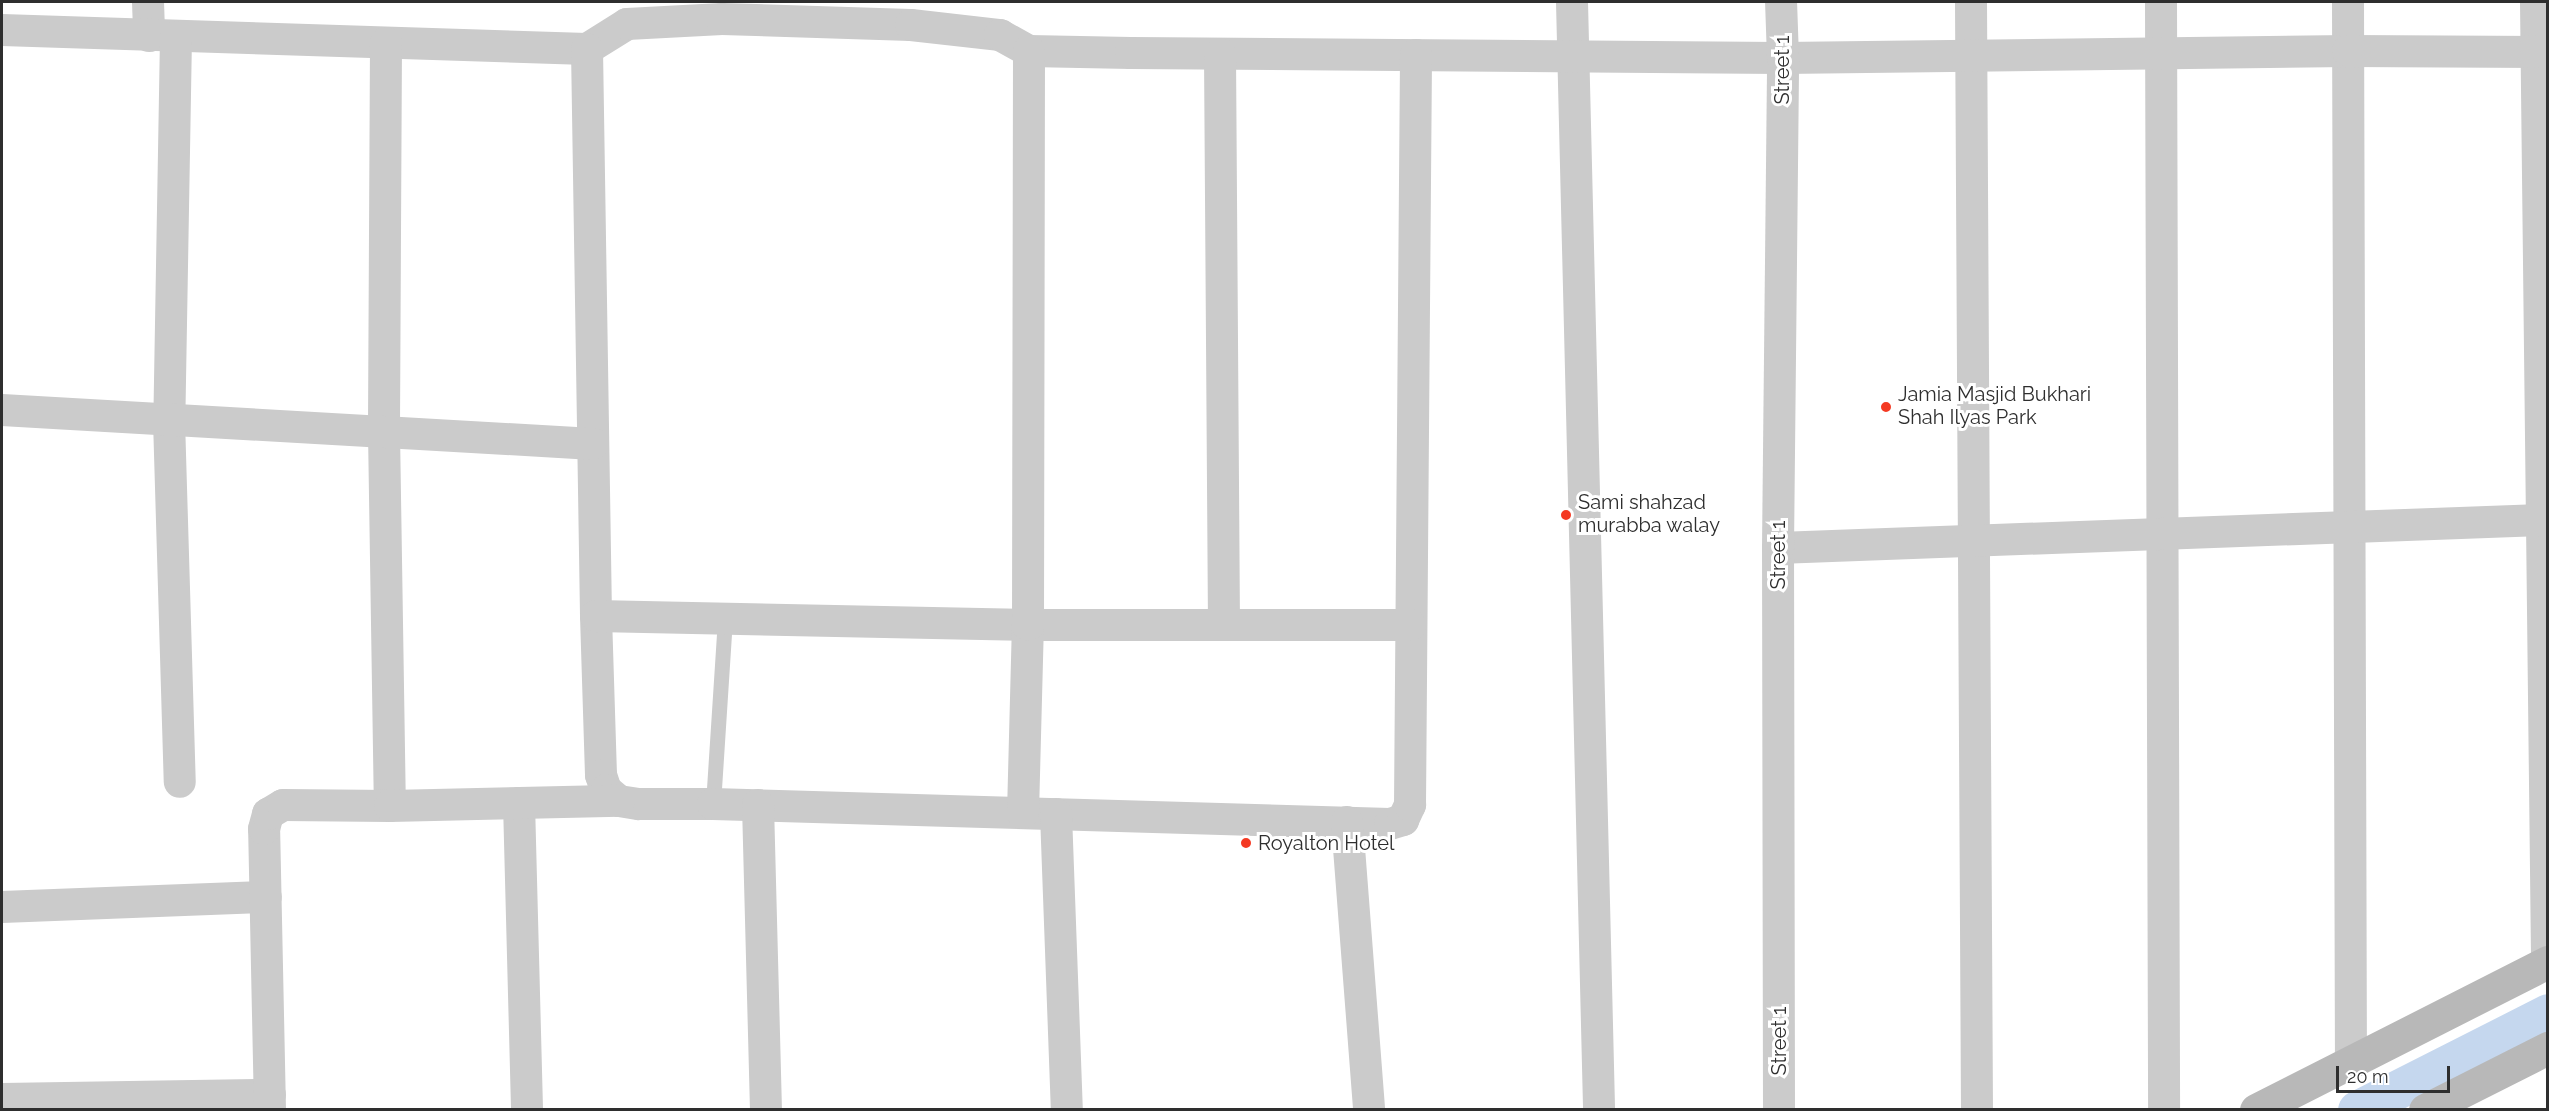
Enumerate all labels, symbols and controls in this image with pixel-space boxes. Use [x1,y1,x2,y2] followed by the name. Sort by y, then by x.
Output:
[1770,35,1794,105] street label: Street 1
[1898,383,2091,430] place label: Jamia Masjid Bukhari Shah Ilyas Park
[1879,400,1893,414] marker: Jamia Masjid Bukhari Shah Ilyas Park
[1578,491,1721,538] place label: Sami shahzad murabba walay
[1559,508,1573,522] marker: Sami shahzad murabba walay
[1766,520,1790,590] street label: Street 1
[1258,831,1394,855] place label: Royalton Hotel
[1239,836,1253,850] marker: Royalton Hotel
[1767,1006,1791,1076] street label: Street 1
[2339,1054,2453,1092] scale bar
[2347,1066,2389,1087] text: 20 m

